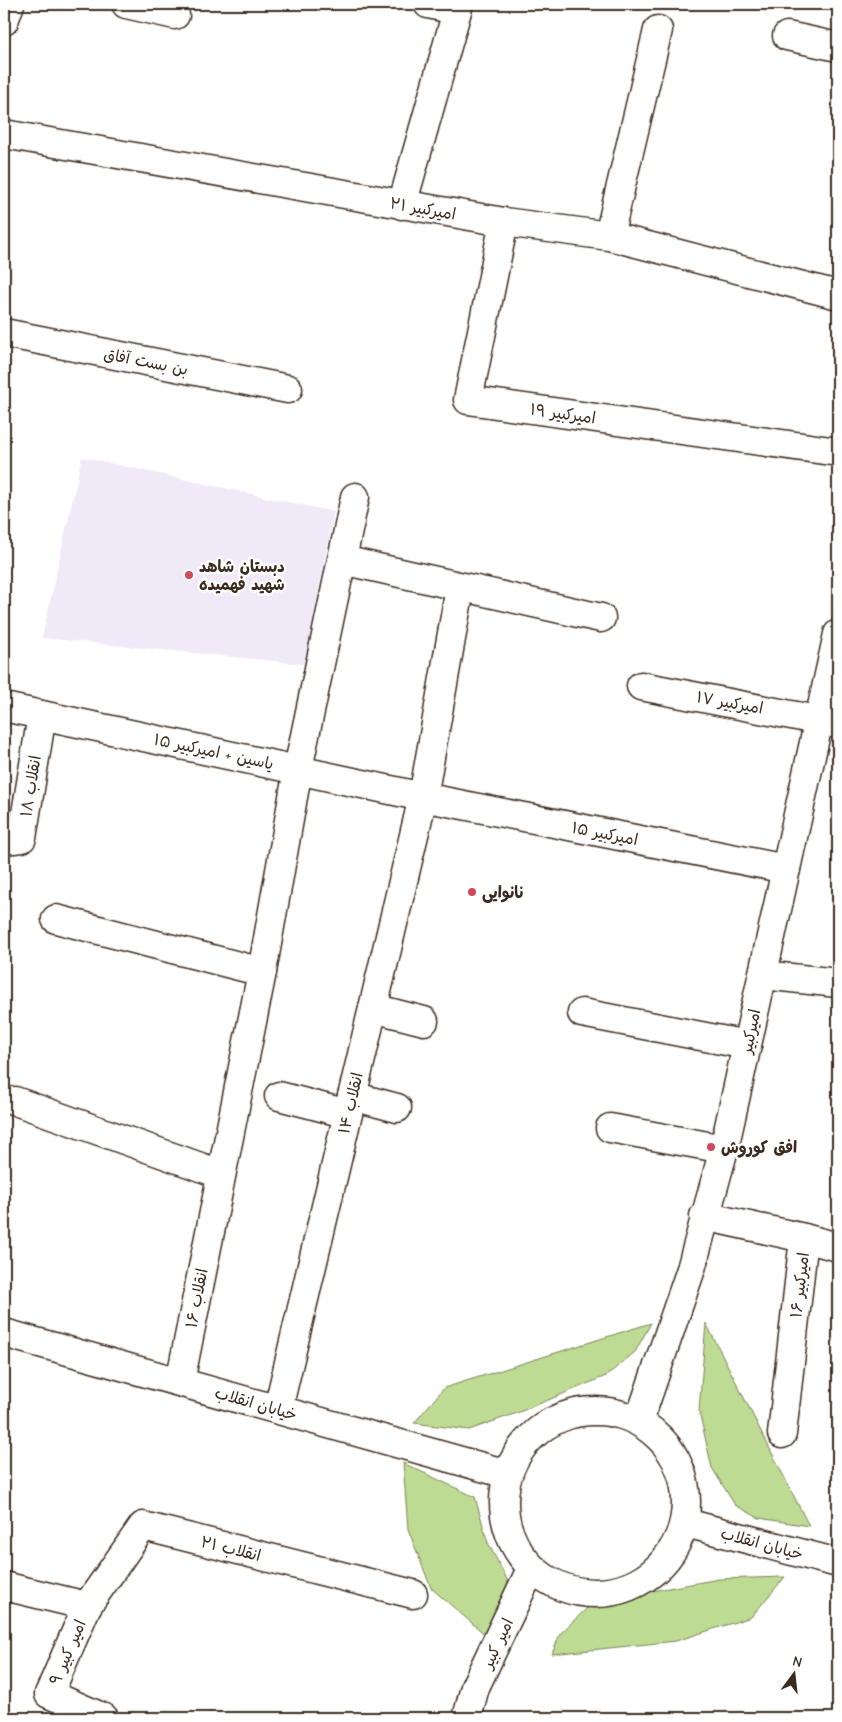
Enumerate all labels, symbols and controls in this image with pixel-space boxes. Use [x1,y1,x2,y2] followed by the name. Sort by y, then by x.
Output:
[388,194,457,224] street label: امیرکبیر ۲۱
[102,345,189,379] street label: بن بست آفاق
[529,400,597,428] street label: امیرکبیر ۱۹
[199,558,285,594] place label: دبستان شاهد شهید فهمیده
[183,569,195,581] marker: دبستان شاهد شهید فهمیده
[695,688,765,718] street label: امیرکبیر ۱۷
[152,730,275,773] street label: یاسین + امیرکبیر ۱۵
[17,754,45,818] street label: انقلاب ۱۸
[570,819,639,849] street label: امیرکبیر ۱۵
[482,884,525,903] place label: نانوایی
[466,886,478,898] marker: نانوایی
[737,1007,764,1057] street label: امیرکبیر
[335,1071,367,1136] street label: انقلاب ۱۴
[721,1139,797,1158] place label: افق کوروش
[705,1141,717,1153] marker: افق کوروش
[787,1251,813,1319] street label: امیرکبیر ۱۶
[182,1267,212,1330] street label: انقلاب ۱۶
[213,1384,299,1424] street label: خیابان انقلاب
[719,1524,805,1564] street label: خیابان انقلاب
[199,1533,263,1565] street label: انقلاب ۲۱
[478,1616,517,1673] street label: امیر کبیر
[46,1617,90,1687] street label: امیر کبیر ۹
[770,1650,820,1700] north arrow
[791,1653,804,1671] text: N

